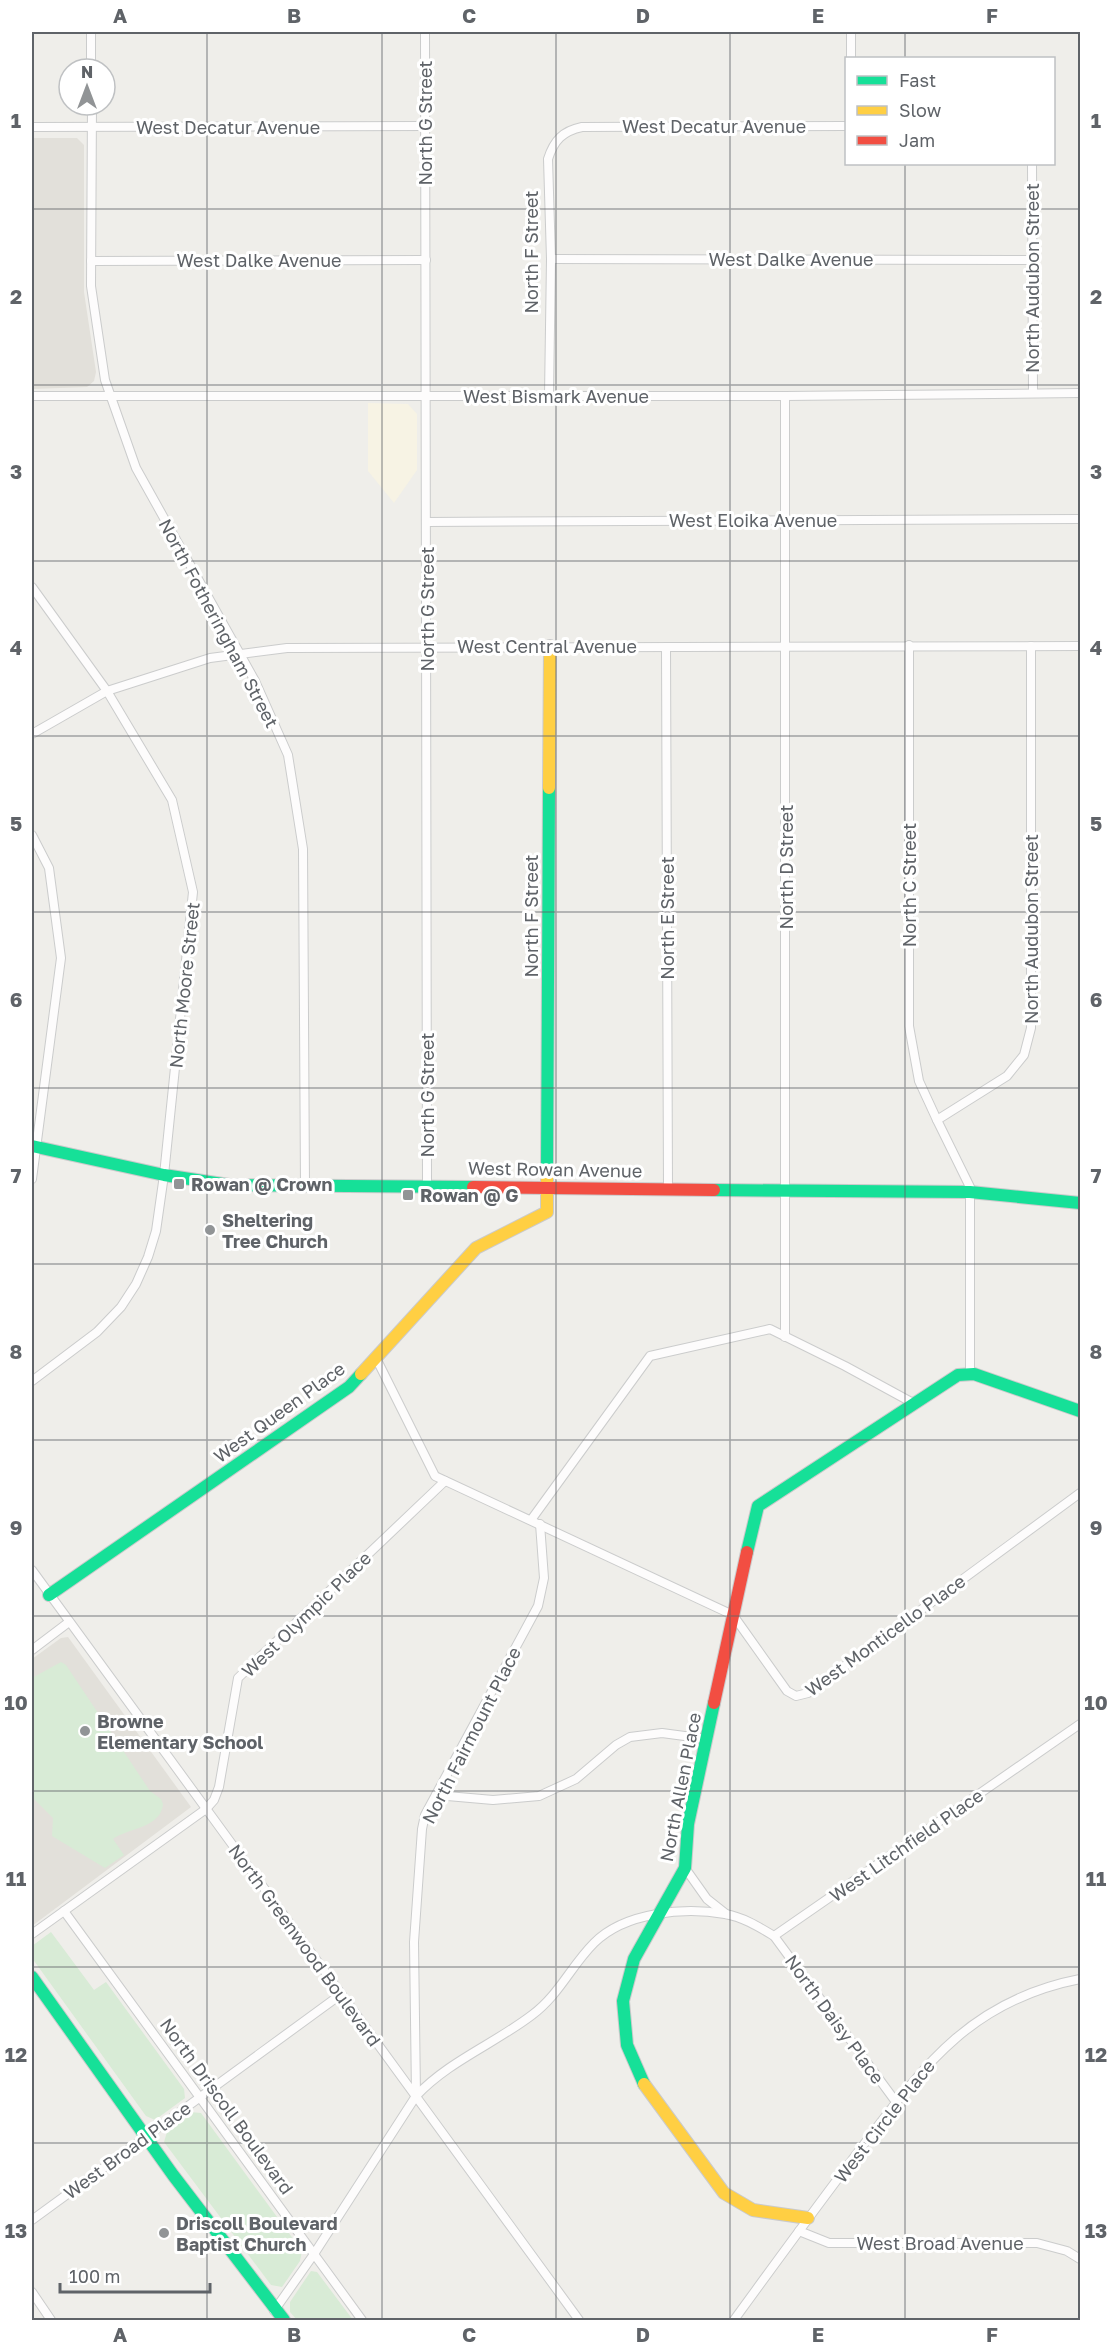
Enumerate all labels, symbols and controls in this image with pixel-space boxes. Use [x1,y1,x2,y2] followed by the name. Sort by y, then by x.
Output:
[113,3,127,27] text: A
[287,3,301,27] text: B
[462,3,476,27] text: C
[636,3,650,27] text: D
[812,3,824,27] text: E
[986,3,998,27] text: F
[57,57,117,117] north arrow
[845,57,1055,165] legend
[414,60,436,186] street label: North G Street
[81,62,93,82] text: N
[899,69,936,91] text: Fast
[899,99,942,121] text: Slow
[11,108,21,132] text: 1
[1091,108,1101,132] text: 1
[622,115,806,137] street label: West Decatur Avenue
[136,116,320,138] street label: West Decatur Avenue
[899,129,935,151] text: Jam
[1021,183,1043,373] street label: North Audubon Street
[520,190,542,314] street label: North F Street
[708,248,874,270] street label: West Dalke Avenue
[176,249,342,271] street label: West Dalke Avenue
[10,284,22,308] text: 2
[1090,284,1102,308] text: 2
[463,385,649,407] street label: West Bismark Avenue
[10,459,22,483] text: 3
[1090,459,1102,483] text: 3
[669,509,837,531] street label: West Eloika Avenue
[154,515,284,731] street label: North Fotheringham Street
[416,546,438,672] street label: North G Street
[10,635,22,659] text: 4
[457,635,637,657] street label: West Central Avenue
[1090,635,1102,659] text: 4
[775,804,797,930] street label: North D Street
[10,811,22,835] text: 5
[1090,811,1102,835] text: 5
[898,823,920,947] street label: North C Street
[1020,834,1042,1024] street label: North Audubon Street
[520,854,542,978] street label: North F Street
[656,856,678,980] street label: North E Street
[164,901,204,1069] street label: North Moore Street
[10,987,22,1011] text: 6
[1090,987,1102,1011] text: 6
[416,1032,438,1158] street label: North G Street
[468,1156,642,1182] street label: West Rowan Avenue
[11,1163,22,1187] text: 7
[1091,1163,1102,1187] text: 7
[191,1173,332,1195] place label: Rowan @ Crown
[172,1177,186,1191] marker: Rowan @ Crown
[420,1184,518,1206] place label: Rowan @ G
[401,1188,415,1202] marker: Rowan @ G
[222,1209,328,1252] place label: Sheltering Tree Church
[203,1223,217,1237] marker: Sheltering Tree Church
[10,1339,22,1363] text: 8
[1090,1339,1102,1363] text: 8
[209,1357,349,1467] street label: West Queen Place
[10,1515,22,1539] text: 9
[1090,1515,1102,1539] text: 9
[237,1547,375,1681] street label: West Olympic Place
[801,1570,969,1700] street label: West Monticello Place
[417,1643,525,1827] street label: North Fairmount Place
[4,1690,28,1714] text: 10
[1084,1690,1108,1714] text: 10
[97,1710,263,1753] place label: Browne Elementary School
[655,1710,705,1864] street label: North Allen Place
[78,1724,92,1738] marker: Browne Elementary School
[825,1784,987,1906] street label: West Litchfield Place
[224,1840,386,2050] street label: North Greenwood Boulevard
[6,1866,26,1890] text: 11
[1086,1866,1106,1890] text: 11
[781,1950,889,2088] street label: North Daisy Place
[156,2014,298,2198] street label: North Driscoll Boulevard
[5,2042,27,2066] text: 12
[1085,2042,1107,2066] text: 12
[829,2055,939,2187] street label: West Circle Place
[59,2097,195,2203] street label: West Broad Place
[176,2212,337,2255] place label: Driscoll Boulevard Baptist Church
[5,2218,27,2242] text: 13
[1085,2218,1107,2242] text: 13
[157,2226,171,2240] marker: Driscoll Boulevard Baptist Church
[856,2232,1024,2254] street label: West Broad Avenue
[60,2256,210,2294] scale bar
[69,2265,120,2287] text: 100 m
[113,2322,127,2346] text: A
[287,2322,301,2346] text: B
[462,2322,476,2346] text: C
[636,2322,650,2346] text: D
[812,2322,824,2346] text: E
[986,2322,998,2346] text: F

